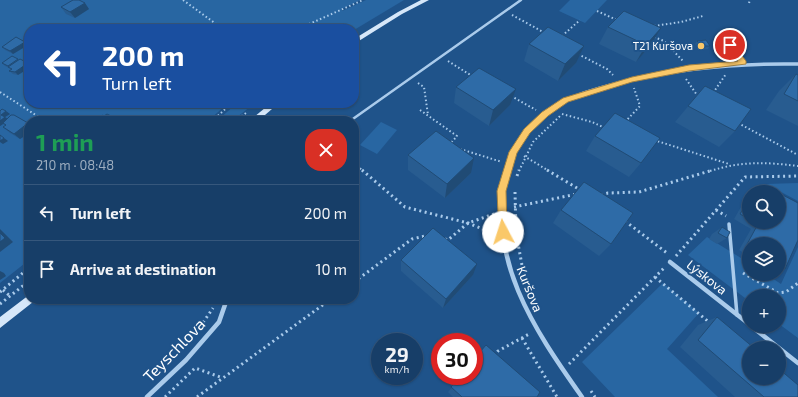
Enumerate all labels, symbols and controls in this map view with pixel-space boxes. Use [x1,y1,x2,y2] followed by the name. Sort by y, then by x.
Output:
[713,28,747,62] pin
[719,34,741,56] icon: arrive
[102,38,184,72] text: 200 m
[633,39,693,52] place label: T21 Kuršova
[36,40,88,92] icon: left
[696,41,706,51] marker: T21 Kuršova
[102,72,172,94] text: Turn left
[36,127,94,156] text: 1 min
[305,129,347,171] button: close
[36,157,114,173] text: 210 m · 08:48
[742,185,786,385] map controls
[742,185,786,229] button: search
[36,202,58,224] icon: left
[70,204,131,222] text: Turn left
[304,204,347,222] text: 200 m
[482,211,524,253] position arrow
[742,237,786,281] button: layers
[684,256,730,298] street label: Lýskova
[36,258,58,280] icon: arrive
[70,260,216,278] text: Arrive at destination
[315,260,347,278] text: 10 m
[514,264,546,314] street label: Kuršova
[742,289,786,333] button: +
[139,314,209,385] street label: Teyschlova
[431,333,483,385] speed limit sign: 30
[742,341,786,385] button: −
[385,342,409,366] text: 29
[385,363,409,375] text: km/h

